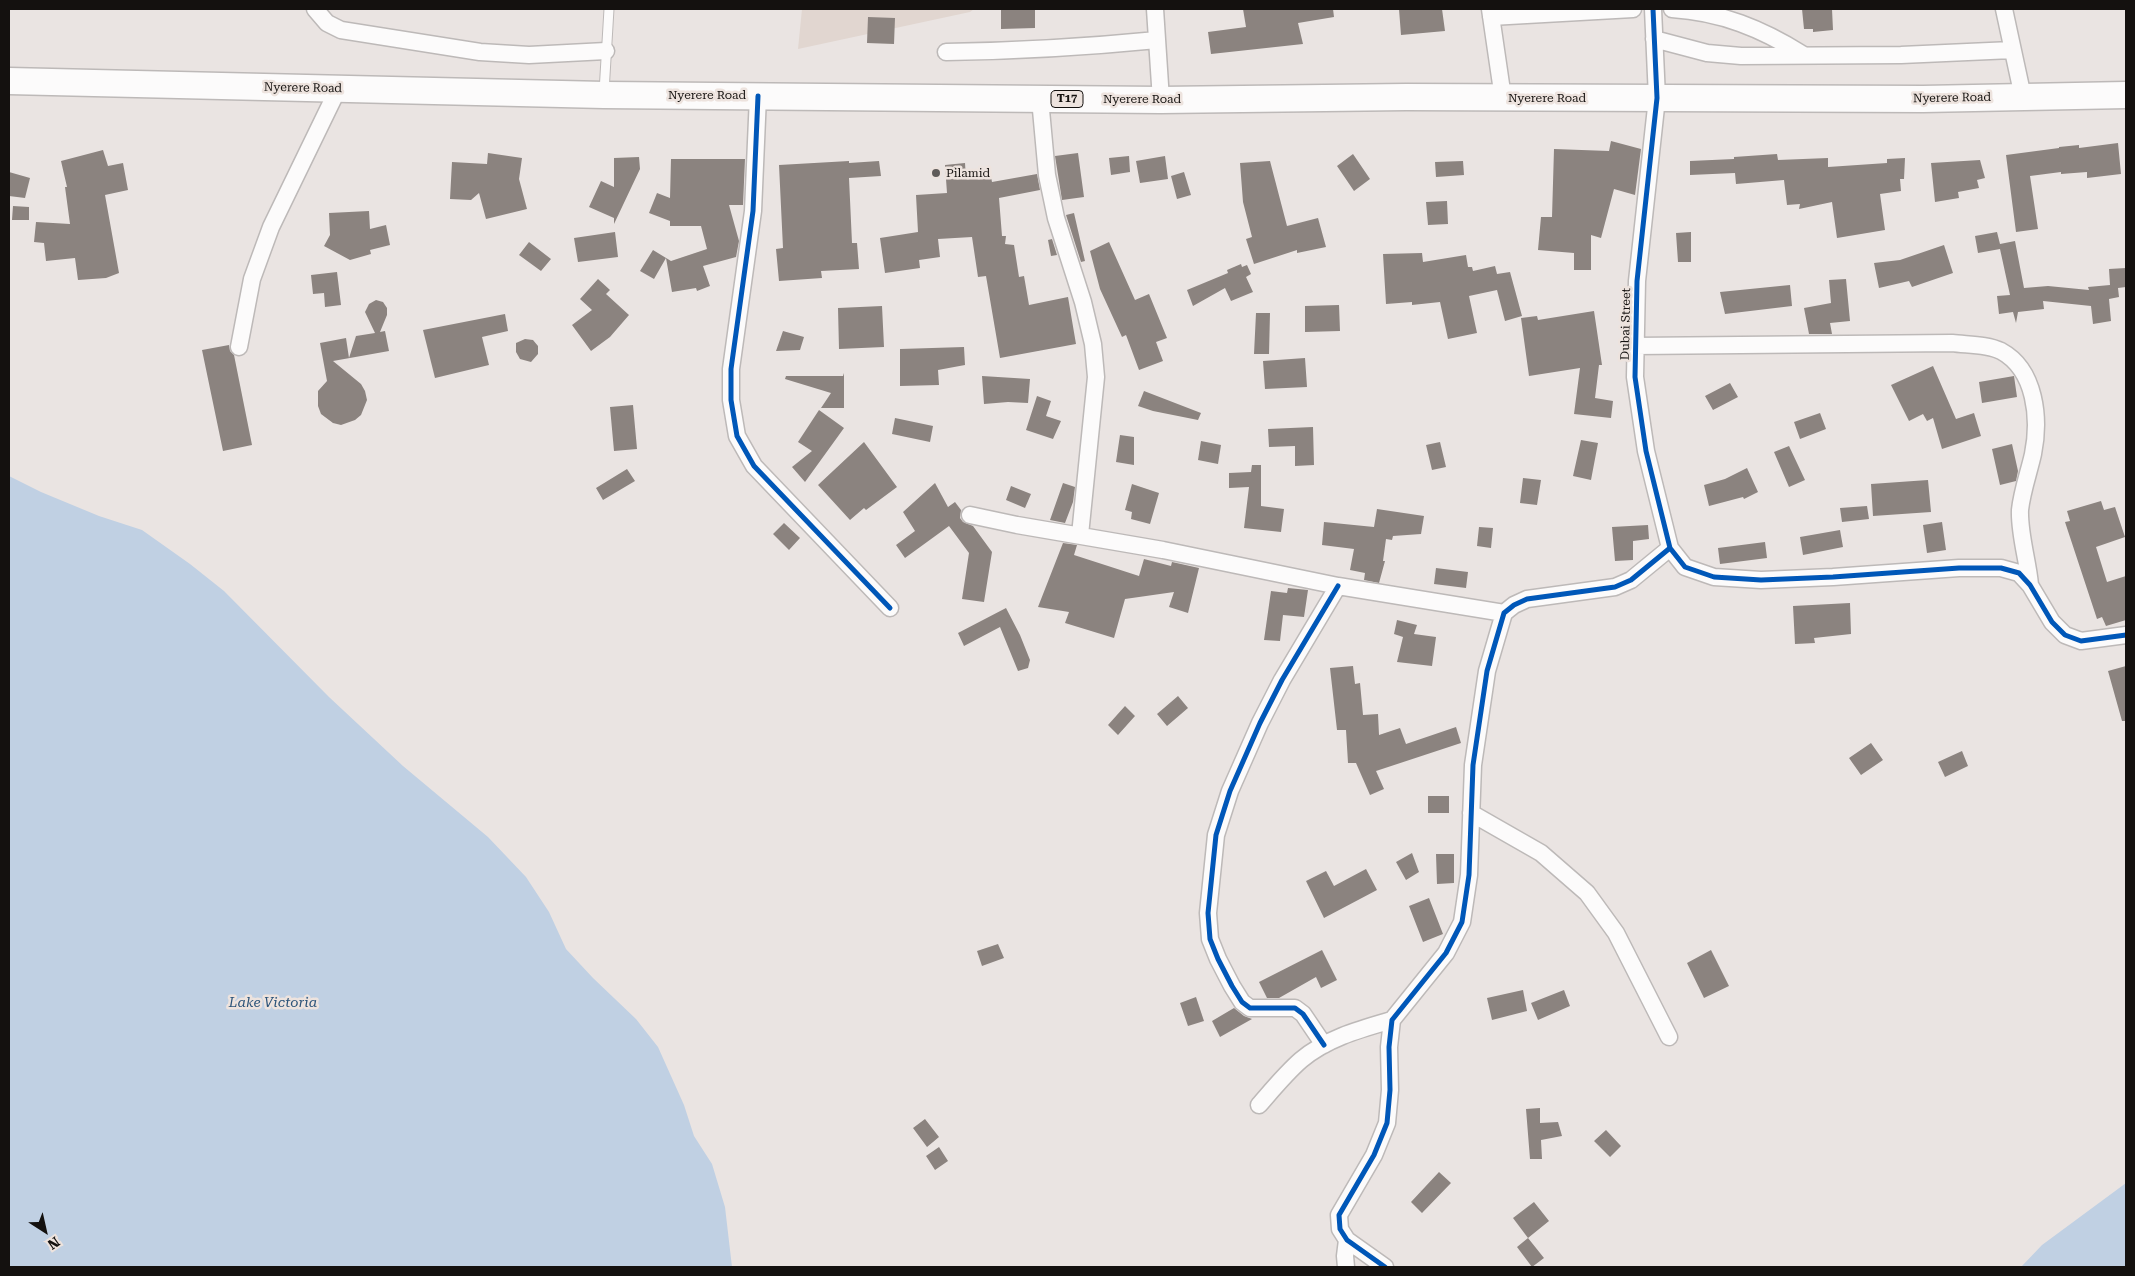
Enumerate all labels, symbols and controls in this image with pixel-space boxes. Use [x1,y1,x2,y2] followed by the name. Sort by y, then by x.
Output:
[264,80,342,96] street label: Nyerere Road
[668,88,746,102] street label: Nyerere Road
[1051,90,1083,108] road number: T17
[1913,90,1991,106] street label: Nyerere Road
[1508,91,1586,105] street label: Nyerere Road
[1103,92,1181,106] street label: Nyerere Road
[946,166,990,180] place label: Pilamid
[930,167,942,179] marker: Pilamid
[1618,288,1634,360] street label: Dubai Street
[229,995,317,1011] water label: Lake Victoria
[20,1206,70,1256] north arrow
[45,1234,63,1253] text: N

